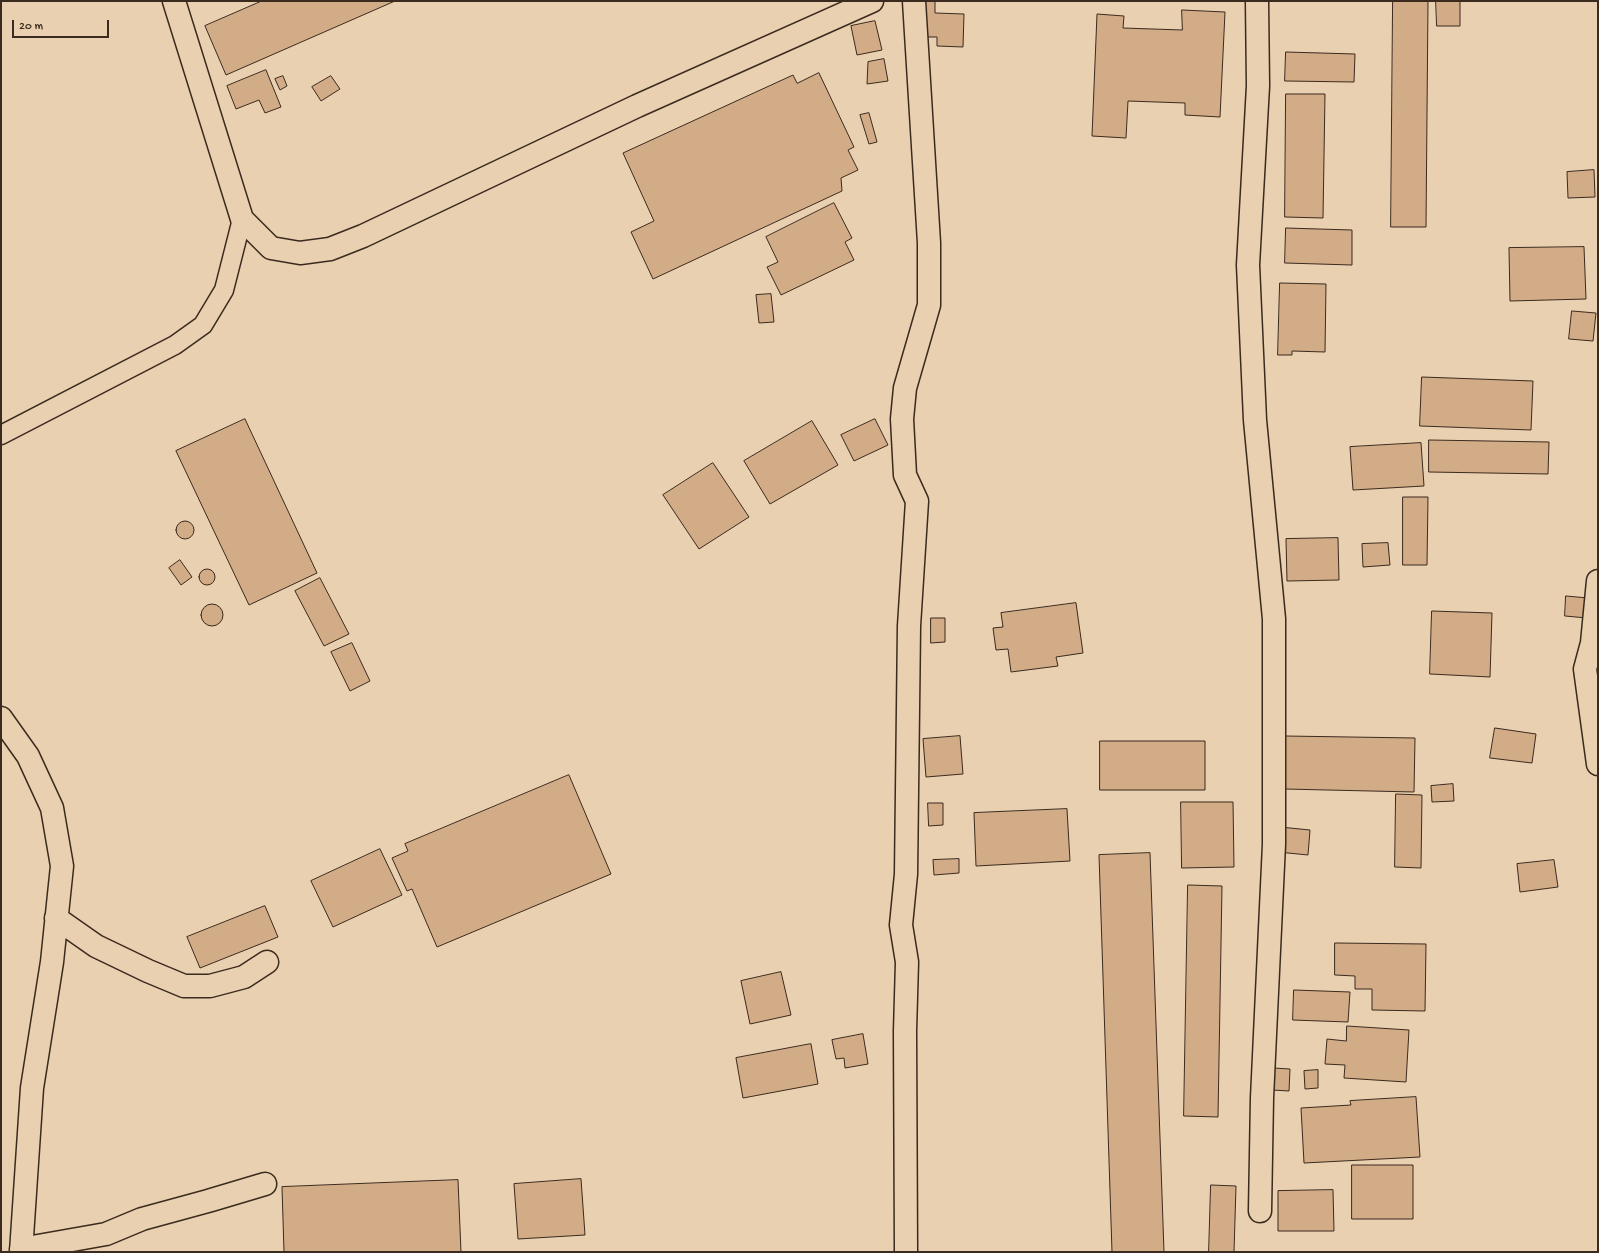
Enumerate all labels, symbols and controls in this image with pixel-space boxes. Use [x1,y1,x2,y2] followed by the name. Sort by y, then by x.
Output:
[14,12,111,38] scale bar
[19,20,43,34] text: 20 m

